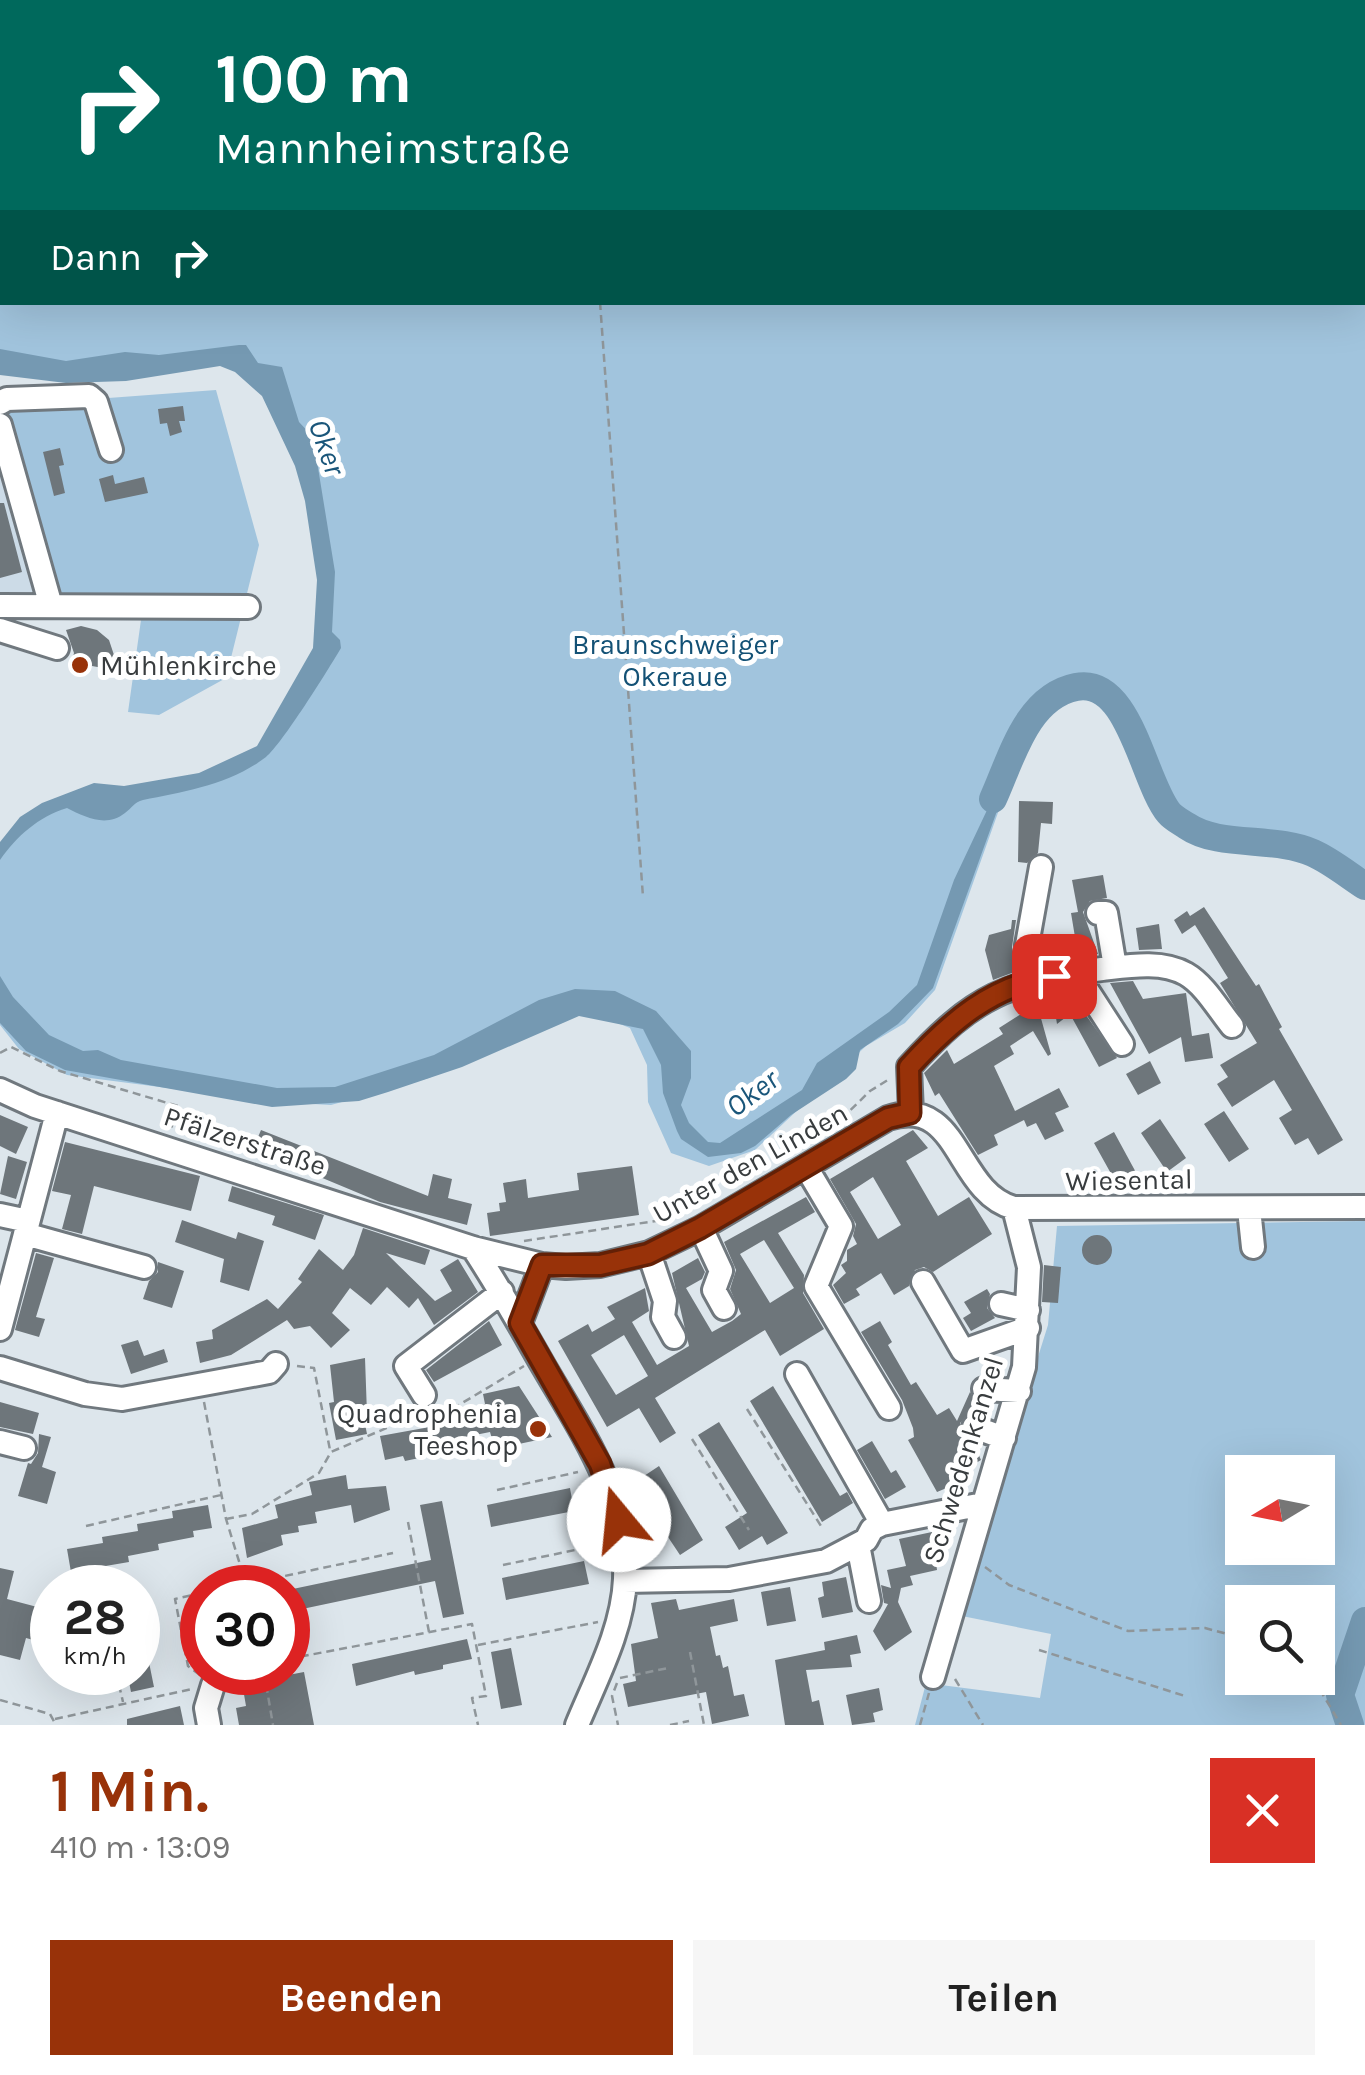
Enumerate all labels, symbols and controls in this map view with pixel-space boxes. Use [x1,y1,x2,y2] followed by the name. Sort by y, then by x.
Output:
[215,38,413,120] text: 100 m
[50,40,180,170] icon: right
[215,122,570,174] text: Mannheimstraße
[162,230,217,285] icon: right
[50,235,142,280] text: Dann
[301,414,354,481] water label: Oker
[572,628,779,693] park label: Braunschweiger Okeraue
[100,649,277,682] place label: Mühlenkirche
[69,654,91,676] marker: Mühlenkirche
[1012,934,1097,1019] pin
[1027,949,1082,1004] icon: arrive
[718,1060,787,1124] water label: Oker
[647,1096,853,1230] street label: Unter den Linden
[160,1099,330,1183] street label: Pfälzerstraße
[1065,1162,1193,1198] street label: Wiesental
[916,1353,1010,1567] street label: Schwedenkanzel
[337,1397,518,1462] place label: Quadrophenia Teeshop
[527,1418,549,1440] marker: Quadrophenia Teeshop
[1225,1455,1335,1565] north arrow
[1225,1455,1335,1695] map controls
[567,1468,671,1572] position arrow
[180,1565,310,1695] speed limit sign: 30
[1225,1585,1335,1695] button: search
[64,1588,126,1647] text: 28
[63,1641,127,1670] text: km/h
[50,1756,209,1826] text: 1 Min.
[1210,1758,1315,1863] button: close
[50,1829,230,1866] text: 410 m · 13:09
[50,1940,673,2055] button: Beenden
[693,1940,1315,2055] button: Teilen

